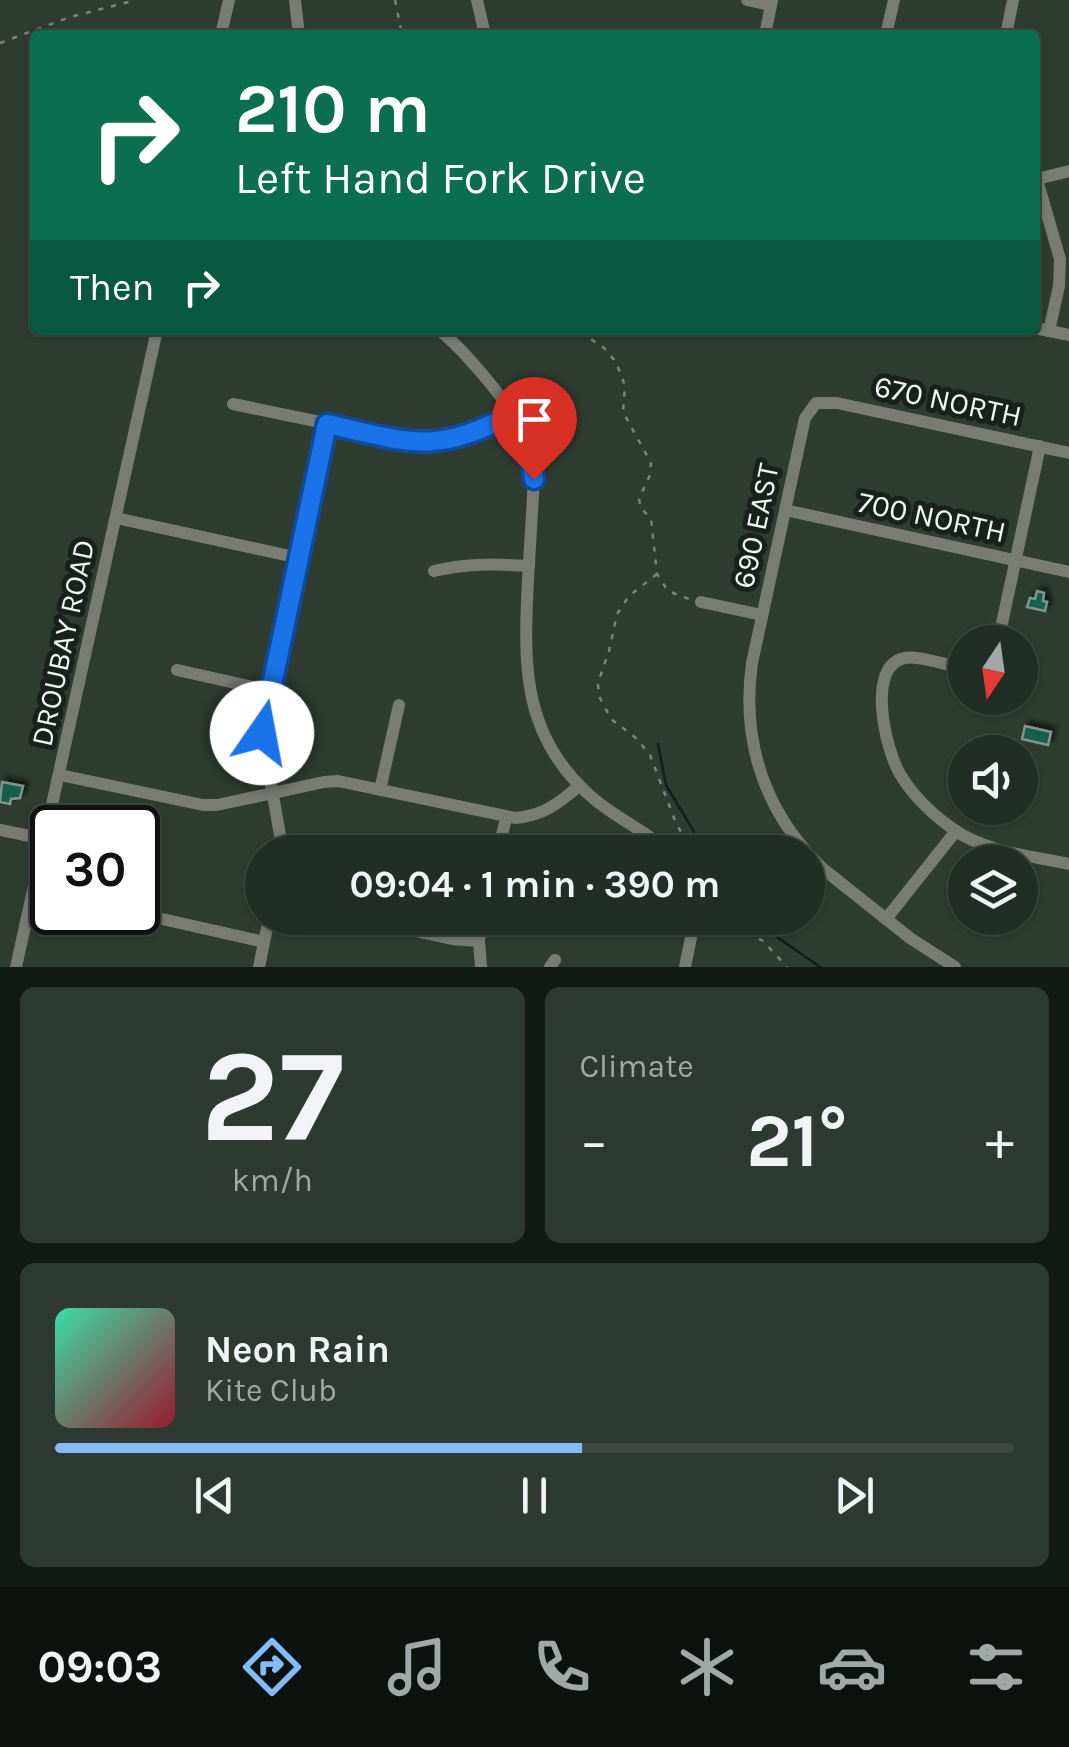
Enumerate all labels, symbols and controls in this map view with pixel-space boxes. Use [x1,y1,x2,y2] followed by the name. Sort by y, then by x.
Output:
[235,68,431,150] text: 210 m
[70,70,200,200] icon: right
[235,152,646,204] text: Left Hand Fork Drive
[174,260,229,315] icon: right
[70,265,154,310] text: Then
[871,368,1025,434] street label: 670 NORTH
[492,377,577,480] pin
[507,392,562,447] icon: arrive
[725,460,787,592] street label: 690 EAST
[855,484,1009,550] street label: 700 NORTH
[24,536,102,750] street label: DROUBAY ROAD
[948,625,1038,715] north arrow
[948,625,1038,935] map controls
[210,681,314,785] position arrow
[948,735,1038,825] button: sound
[30,805,160,935] speed limit sign: 30
[948,845,1038,935] button: layers
[350,862,720,907] text: 09:04 · 1 min · 390 m
[201,1021,344,1173] text: 27
[580,1048,694,1085] text: Climate
[746,1097,847,1185] text: 21°
[580,1109,608,1173] text: −
[985,1109,1014,1173] text: +
[232,1162,313,1199] text: km/h
[205,1327,390,1372] text: Neon Rain
[205,1372,337,1409] text: Kite Club
[187,1468,242,1523] icon: previous
[507,1468,562,1523] icon: pause
[827,1468,882,1523] icon: next
[237,1632,307,1702] icon: directions
[382,1632,452,1702] icon: music
[527,1632,597,1702] icon: phone
[672,1632,742,1702] icon: climate
[817,1632,887,1702] icon: car
[961,1632,1031,1702] icon: filters
[37,1641,162,1693] text: 09:03

